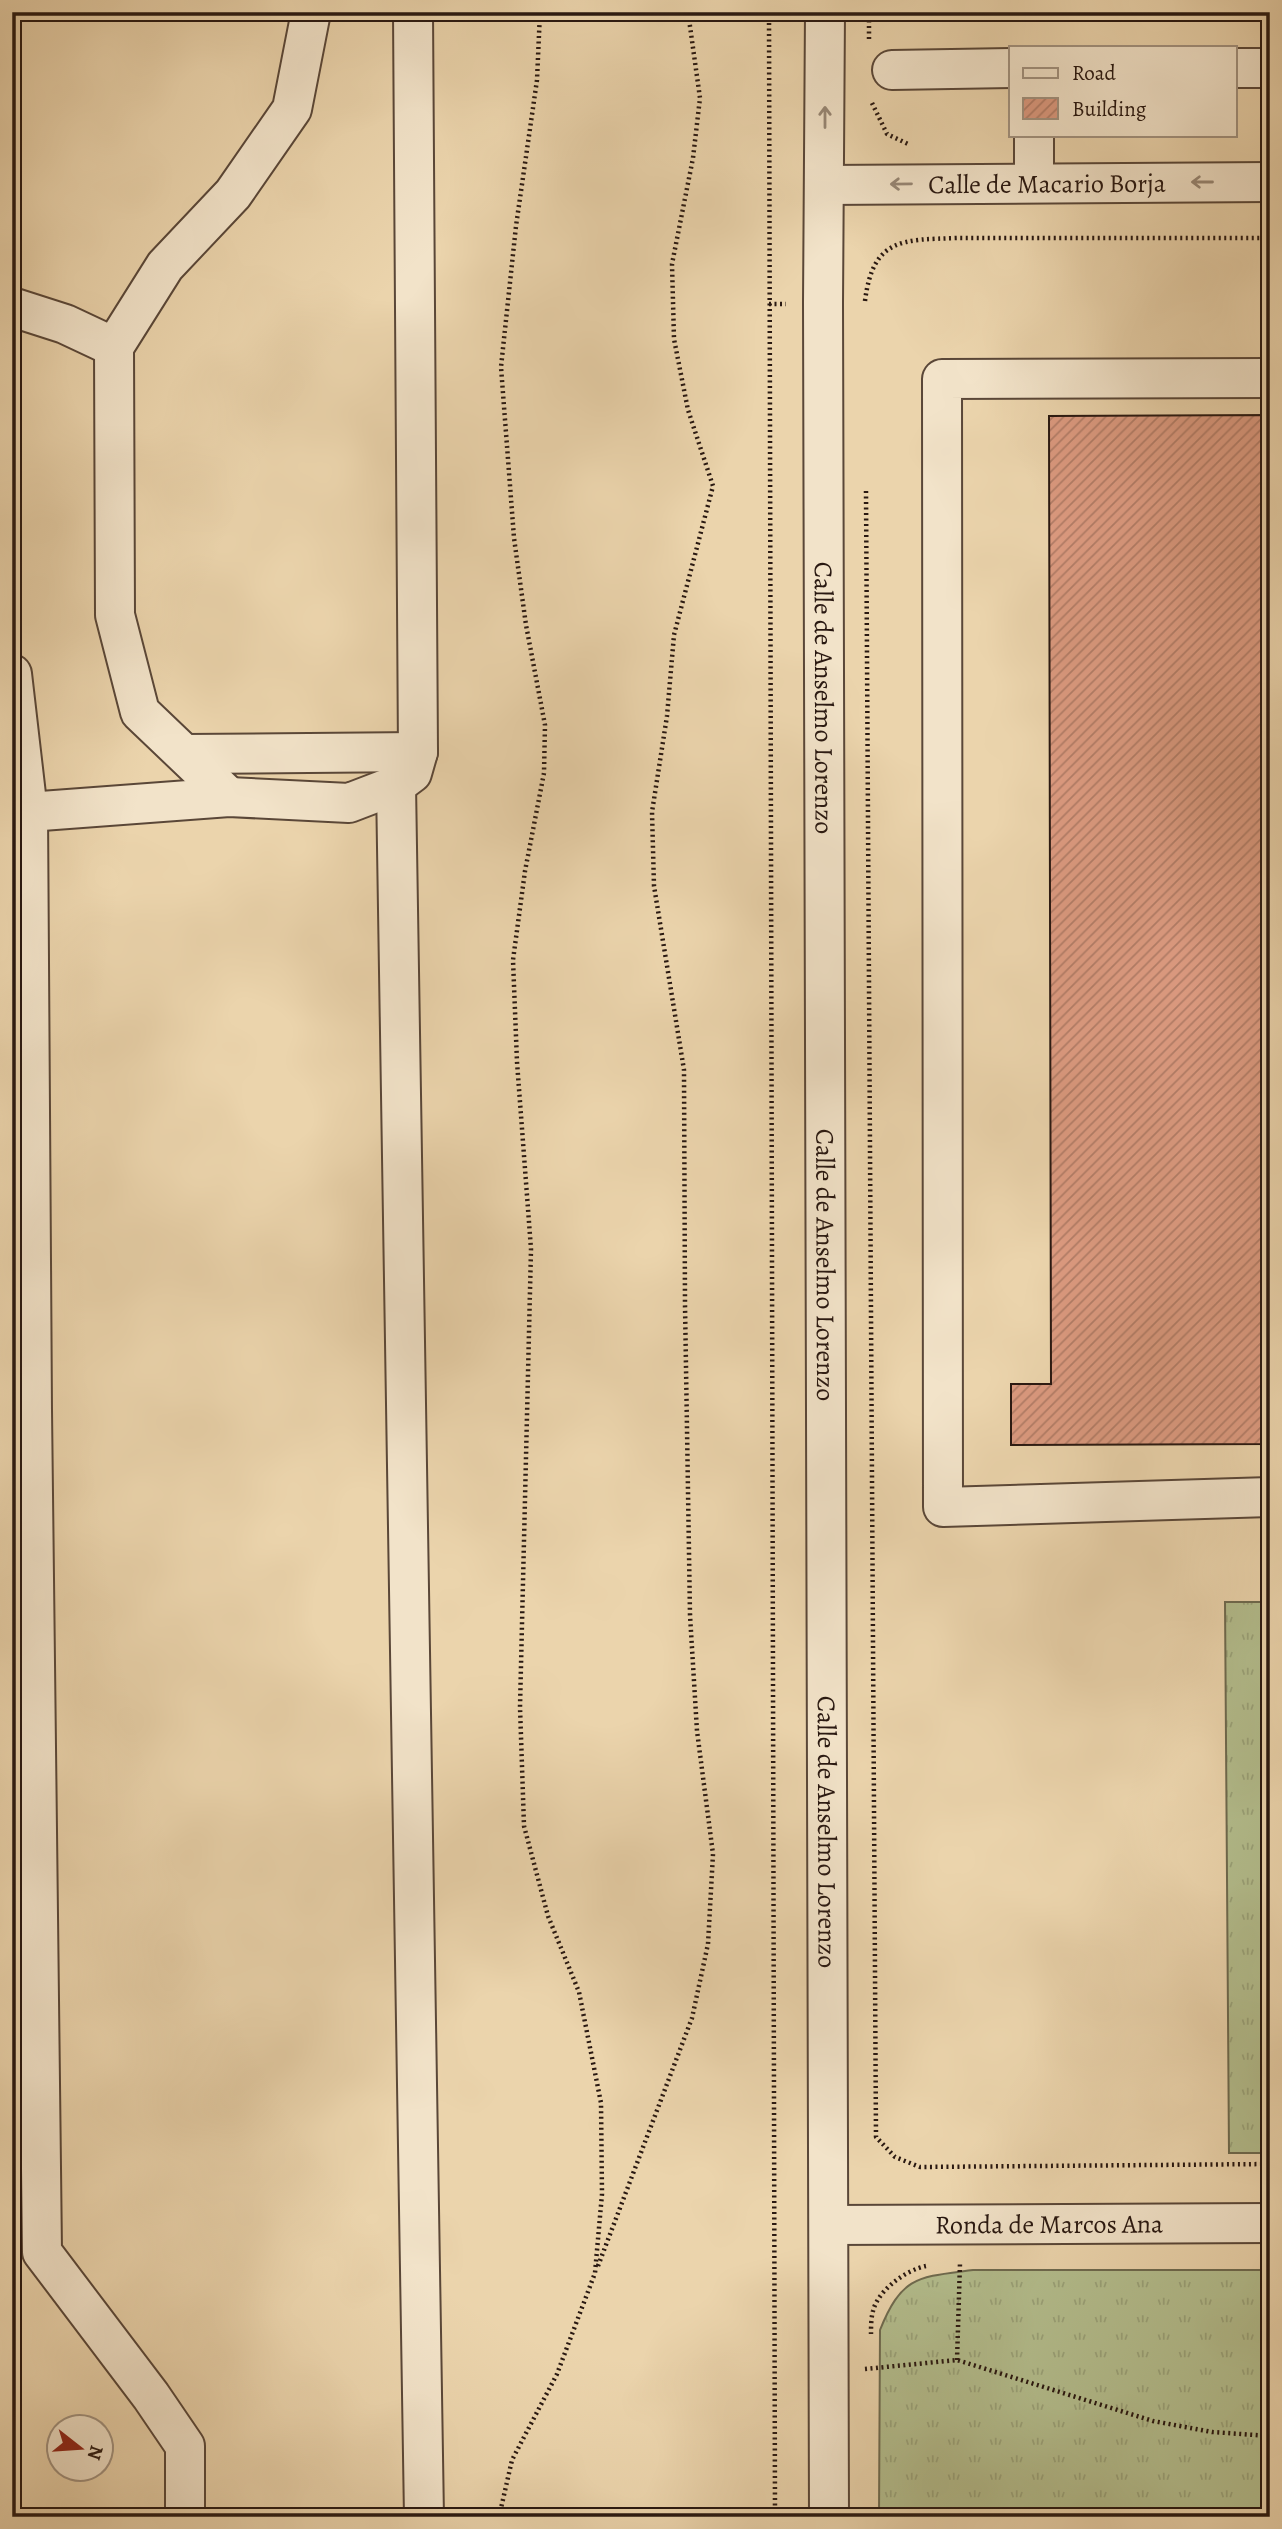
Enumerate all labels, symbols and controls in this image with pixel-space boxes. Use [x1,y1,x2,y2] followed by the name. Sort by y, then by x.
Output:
[1009,46,1236,136] legend
[1072,59,1116,87] text: Road
[1072,95,1147,123] text: Building
[818,106,832,129] one-way arrow
[928,166,1166,202] street label: Calle de Macario Borja
[1190,175,1213,189] one-way arrow
[889,177,912,191] one-way arrow
[806,562,841,834] street label: Calle de Anselmo Lorenzo
[807,1129,843,1401] street label: Calle de Anselmo Lorenzo
[809,1696,845,1968] street label: Calle de Anselmo Lorenzo
[935,2206,1163,2243] street label: Ronda de Marcos Ana
[46,2414,116,2484] north arrow
[81,2442,110,2463] text: N

